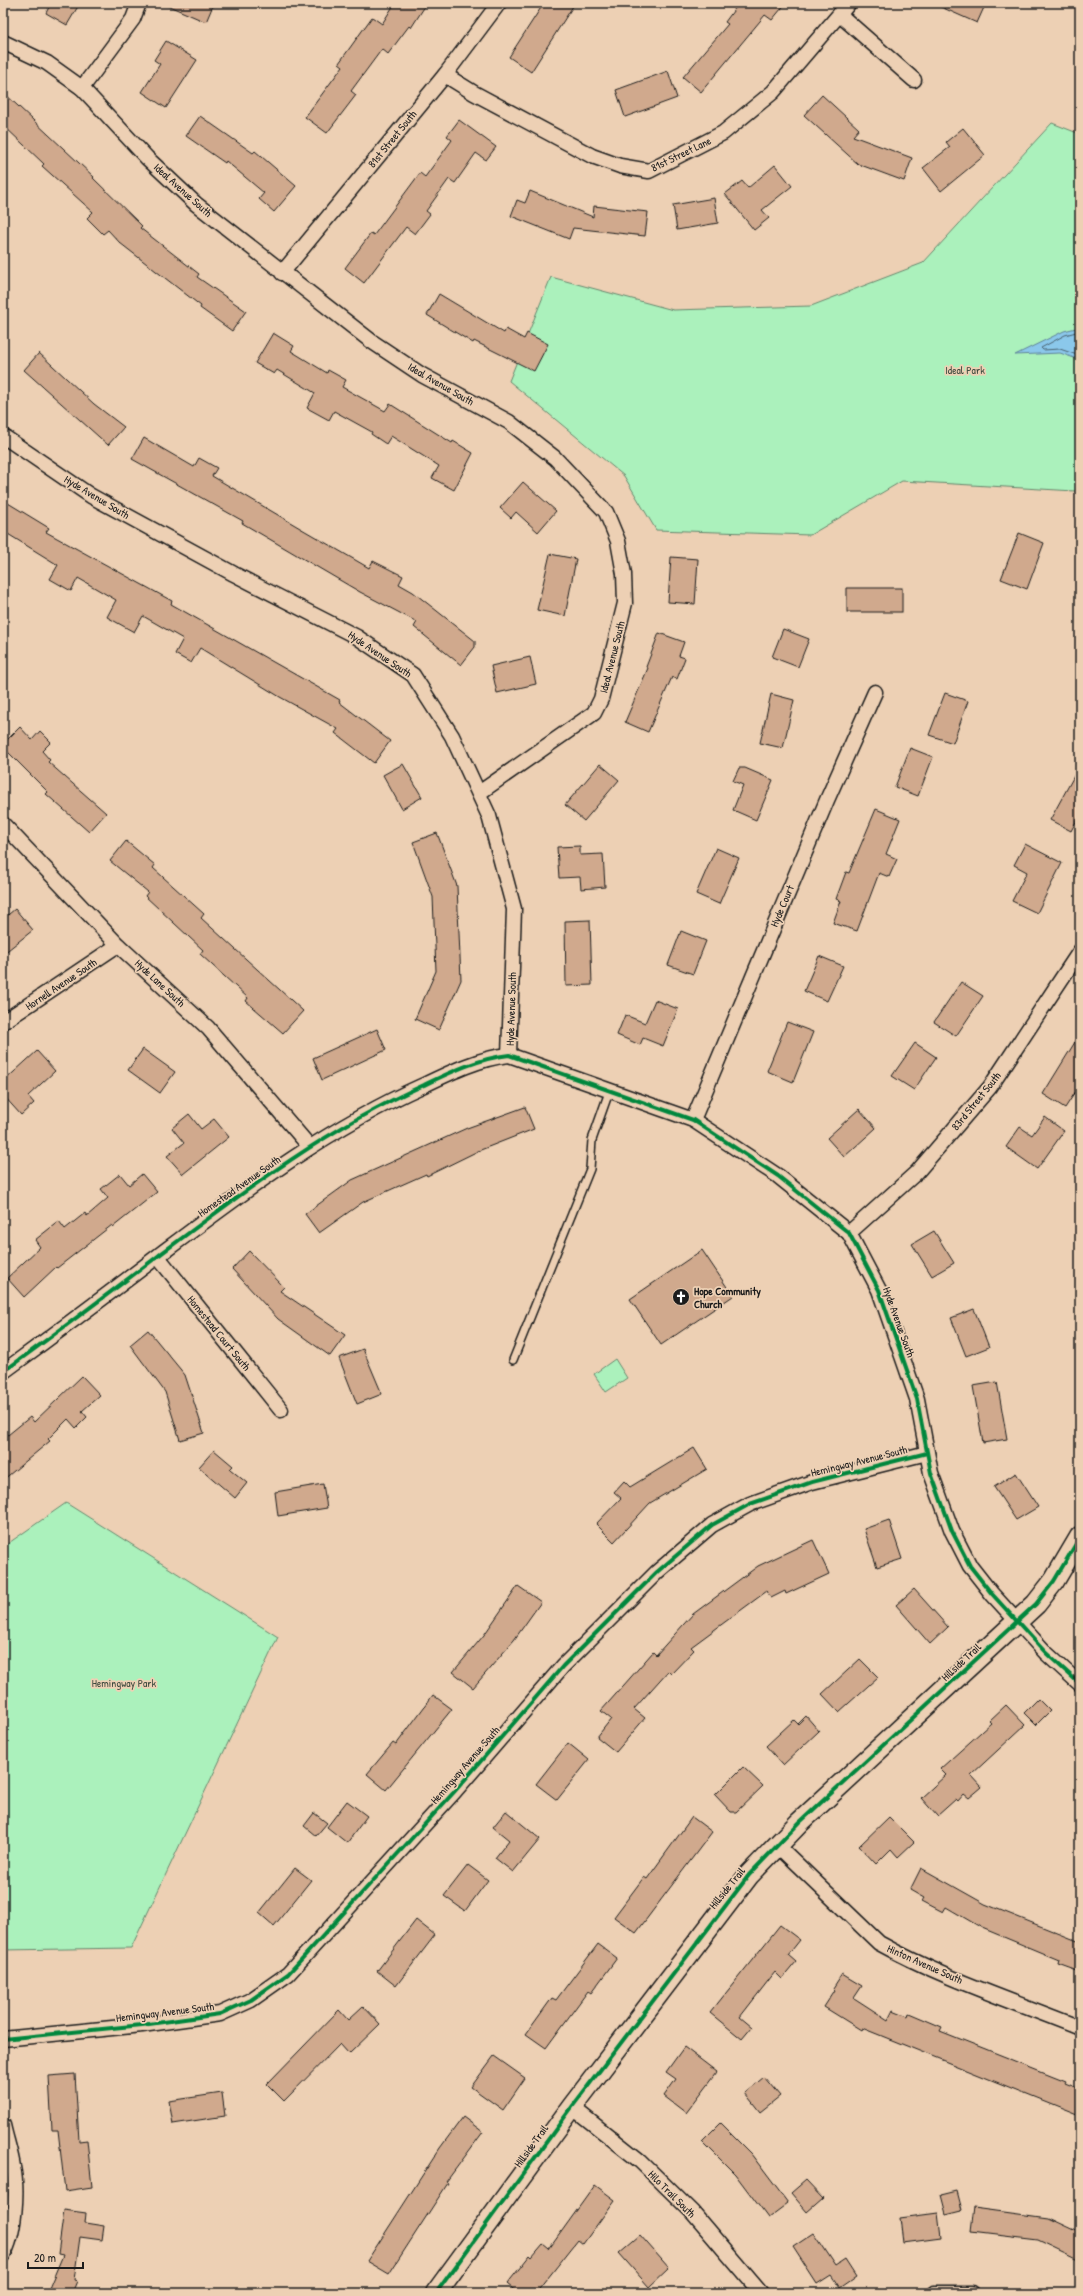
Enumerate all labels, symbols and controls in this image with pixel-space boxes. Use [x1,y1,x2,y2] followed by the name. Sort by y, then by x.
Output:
[365,107,420,171] street label: 81st Street South
[649,133,714,175] street label: 81st Street Lane
[151,160,215,220] street label: Ideal Avenue South
[406,360,477,409] street label: Ideal Avenue South
[945,363,985,377] park label: Ideal Park
[62,472,133,522] street label: Hyde Avenue South
[596,619,628,694] street label: Ideal Avenue South
[346,628,415,681] street label: Hyde Avenue South
[767,883,797,929] street label: Hyde Court
[23,955,100,1013] street label: Hornell Avenue South
[132,956,188,1010] street label: Hyde Lane South
[503,972,519,1046] street label: Hyde Avenue South
[948,1069,1004,1133] street label: 83rd Street South
[195,1152,283,1220] street label: Homestead Avenue South
[694,1284,761,1311] place label: Hope Community Church
[880,1285,918,1359] street label: Hyde Avenue South
[671,1287,691,1307] church icon: Hope Community Church
[184,1293,254,1374] street label: Homestead Court South
[809,1442,909,1480] street label: Hemingway Avenue South
[938,1640,984,1684] street label: Hillside Trail
[92,1676,157,1690] park label: Hemingway Park
[427,1723,503,1807] street label: Hemingway Avenue South
[706,1864,748,1912] street label: Hillside Trail
[885,1941,965,1987] street label: Hinton Avenue South
[115,1999,215,2025] street label: Hemingway Avenue South
[511,2122,551,2170] street label: Hillside Trail
[645,2167,699,2221] street label: Hilo Trail South
[28,2244,83,2270] scale bar
[34,2249,56,2266] text: 20 m

